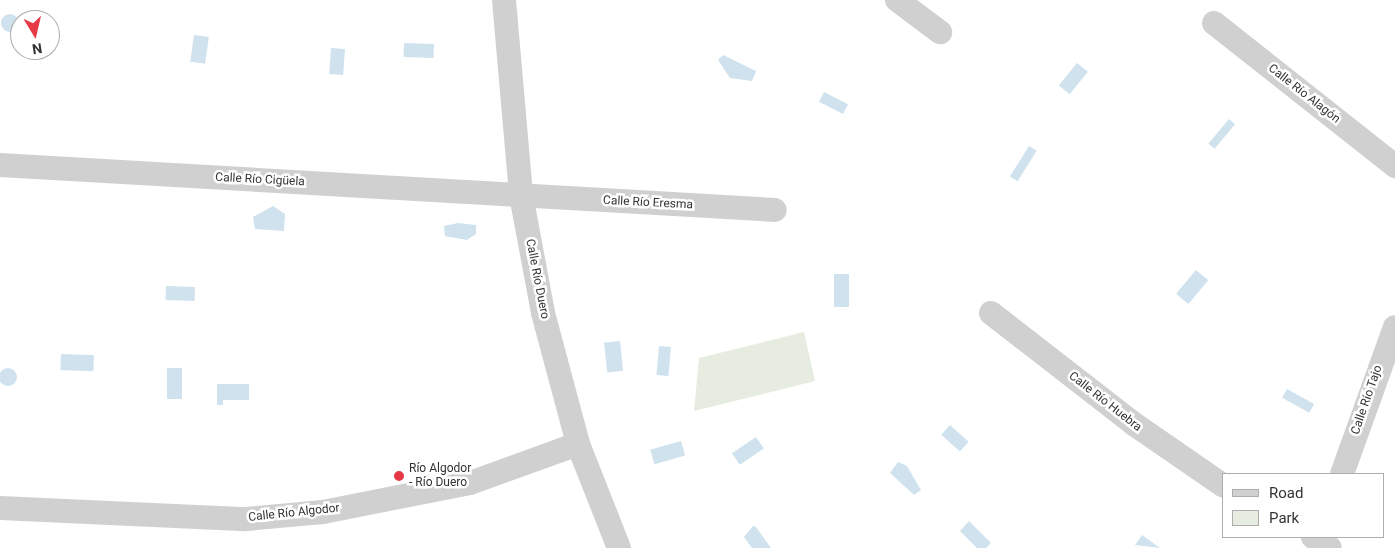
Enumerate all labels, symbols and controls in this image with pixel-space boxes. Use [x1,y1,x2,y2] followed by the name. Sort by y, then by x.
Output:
[10,10,60,60] north arrow
[31,40,43,58] text: N
[1265,61,1343,127] street label: Calle Río Alagón
[215,170,305,190] street label: Calle Río Cigüela
[603,193,693,213] street label: Calle Río Eresma
[522,238,552,320] street label: Calle Río Duero
[1348,363,1386,437] street label: Calle Río Tajo
[1066,369,1144,435] street label: Calle Río Huebra
[409,462,471,490] place label: Río Algodor - Río Duero
[393,470,405,482] marker: Río Algodor - Río Duero
[1222,473,1385,538] legend
[1269,484,1303,502] text: Road
[248,501,340,525] street label: Calle Río Algodor
[1269,509,1299,527] text: Park

